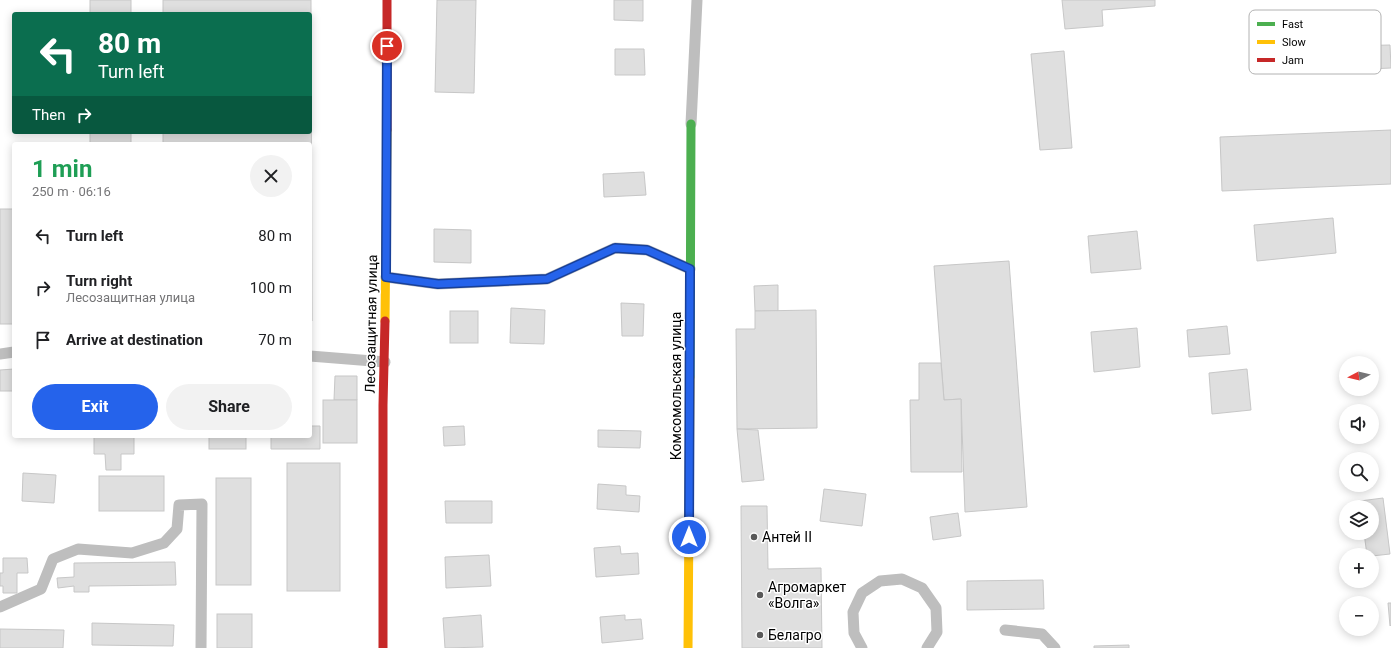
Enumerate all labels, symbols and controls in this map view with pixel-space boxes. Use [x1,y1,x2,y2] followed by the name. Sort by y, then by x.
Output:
[1249,10,1381,74] legend
[1282,18,1304,31] text: Fast
[98,27,161,60] text: 80 m
[32,28,84,80] icon: left
[370,29,404,63] pin
[376,35,398,57] icon: arrive
[1282,36,1306,49] text: Slow
[1282,54,1304,67] text: Jam
[98,61,164,82] text: Turn left
[73,104,95,126] icon: right
[32,106,65,124] text: Then
[32,155,92,183] text: 1 min
[250,155,292,197] button: close
[32,184,111,199] text: 250 m · 06:16
[32,225,54,247] icon: left
[66,227,123,245] text: Turn left
[258,227,292,245] text: 80 m
[362,254,380,394] street label: Лесозащитная улица
[66,272,132,290] text: Turn right
[32,277,54,299] icon: right
[250,279,292,297] text: 100 m
[66,290,195,305] text: Лесозащитная улица
[668,312,684,460] street label: Комсомольская улица
[32,329,54,351] icon: arrive
[66,331,203,349] text: Arrive at destination
[258,331,292,349] text: 70 m
[1339,356,1379,396] north arrow
[1339,356,1379,636] map controls
[32,384,158,430] button: Exit
[166,384,292,430] button: Share
[1339,404,1379,444] button: sound
[1339,452,1379,492] button: search
[1339,500,1379,540] button: layers
[668,516,710,558] position arrow
[762,529,812,545] place label: Антей II
[749,532,759,542] marker: Антей II
[1339,548,1379,588] button: +
[768,579,847,611] place label: Агромаркет «Волга»
[755,590,765,600] marker: Агромаркет «Волга»
[1339,596,1379,636] button: −
[768,627,822,643] place label: Белагро
[755,630,765,640] marker: Белагро

